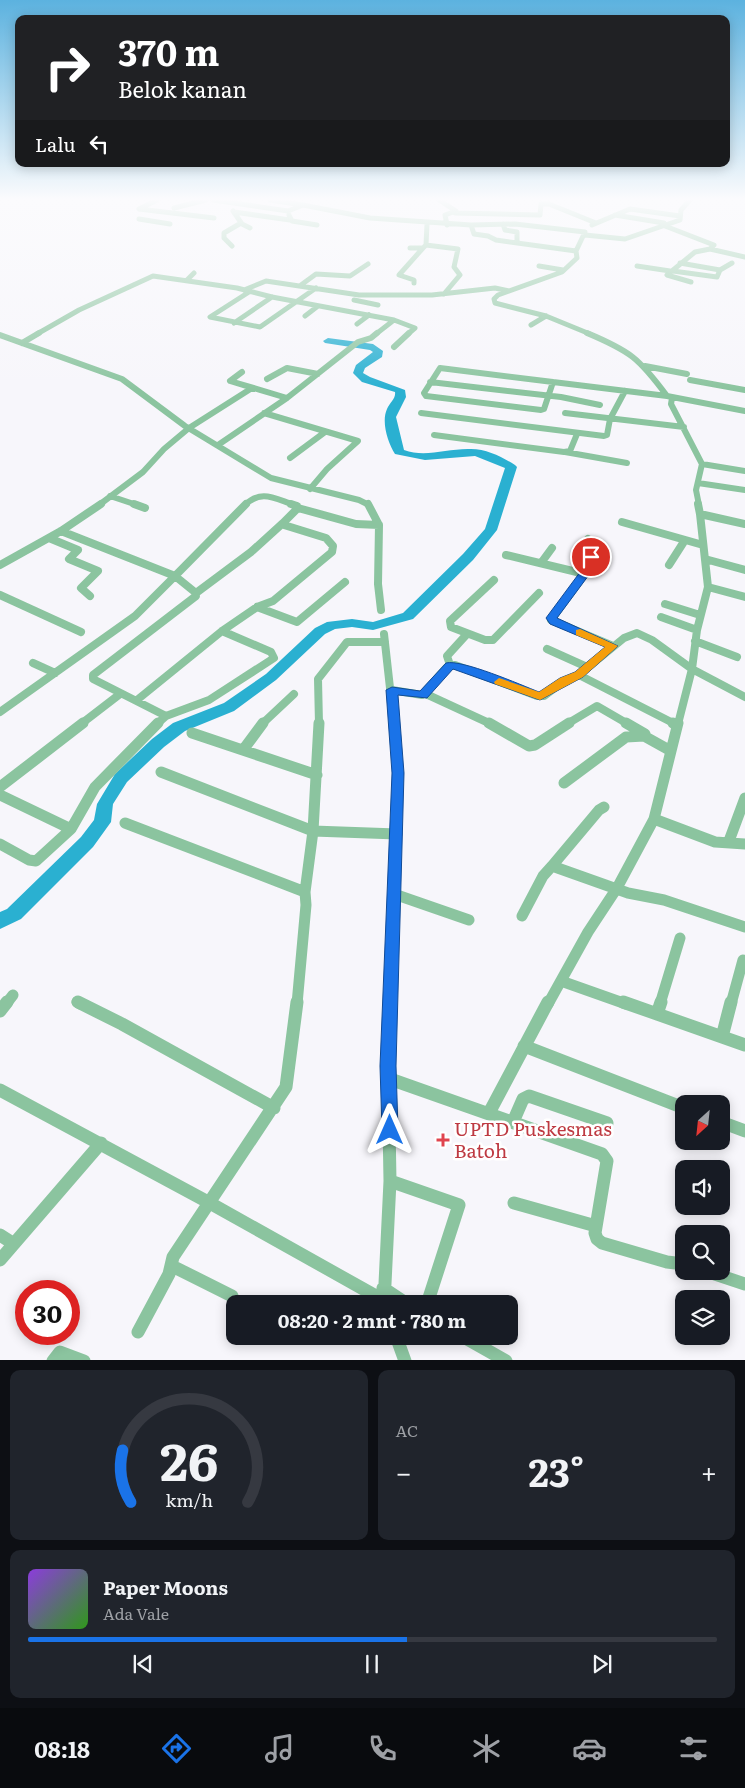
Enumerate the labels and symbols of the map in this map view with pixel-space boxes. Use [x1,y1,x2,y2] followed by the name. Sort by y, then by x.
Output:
[570,536,612,578] pin
[675,1095,730,1150] north arrow
[363,1103,415,1155] position arrow
[454,1114,612,1164] place label: UPTD Puskesmas Batoh
[436,1133,450,1147] marker: UPTD Puskesmas Batoh
[15,1280,80,1345] speed limit sign: 30

